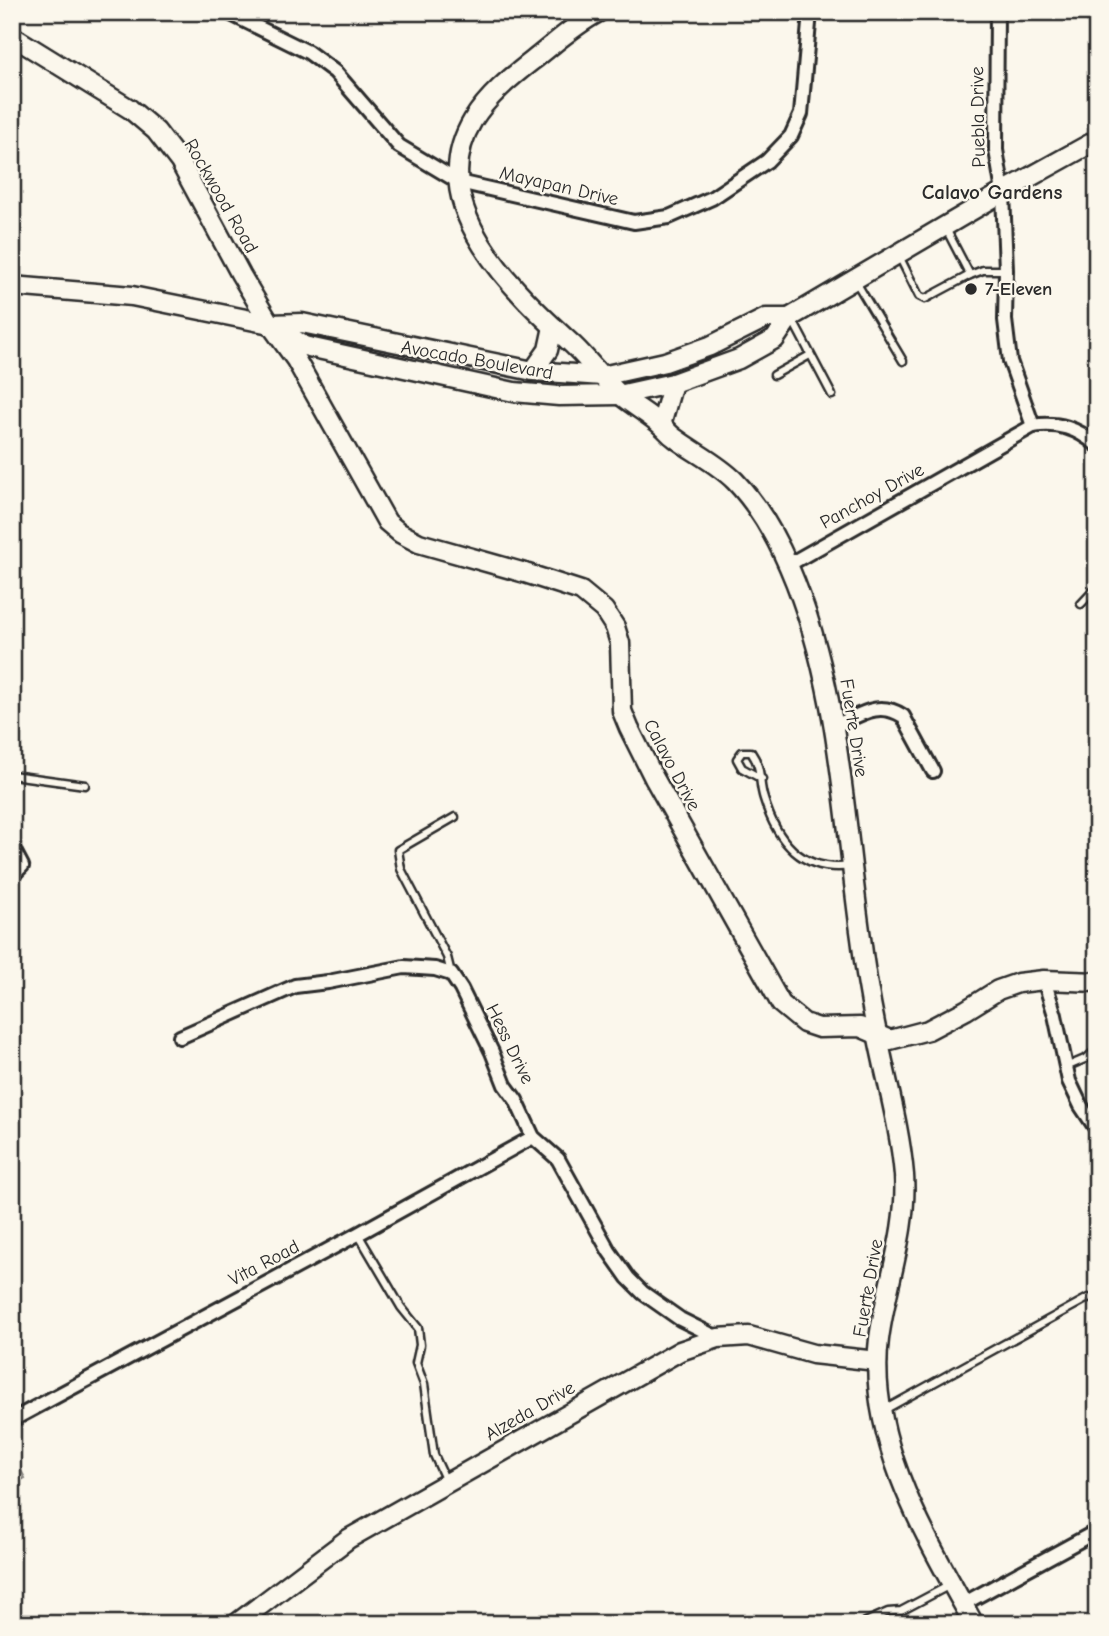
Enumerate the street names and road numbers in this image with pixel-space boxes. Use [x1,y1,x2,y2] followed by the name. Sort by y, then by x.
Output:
[966,66,990,168] street label: Puebla Drive
[179,135,263,257] street label: Rockwood Road
[497,162,621,210] street label: Mayapan Drive
[399,336,555,384] street label: Avocado Boulevard
[816,458,928,534] street label: Panchoy Drive
[835,677,873,779] street label: Fuerte Drive
[639,716,705,814] street label: Calavo Drive
[481,1000,539,1088] street label: Hess Drive
[225,1235,303,1291] street label: Vita Road
[849,1237,887,1339] street label: Fuerte Drive
[481,1377,579,1445] street label: Alzeda Drive

